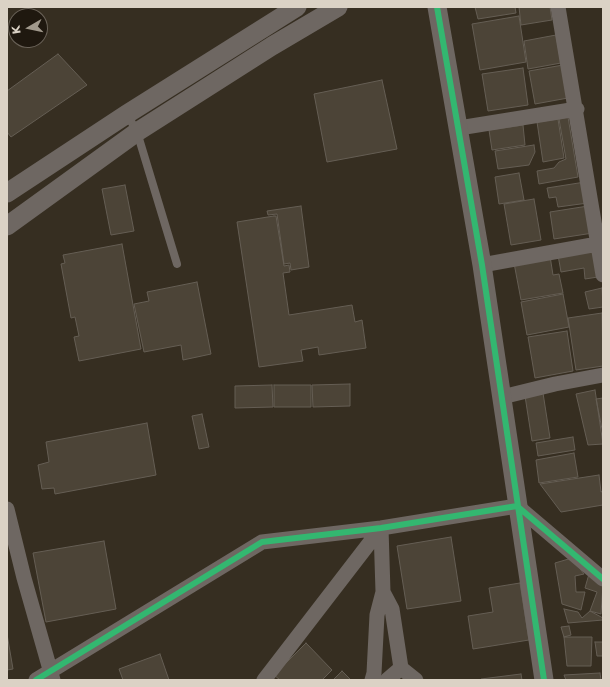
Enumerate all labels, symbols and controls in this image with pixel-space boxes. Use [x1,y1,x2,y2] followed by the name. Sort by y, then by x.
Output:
[8,8,48,48] north arrow
[10,25,24,35] text: K

